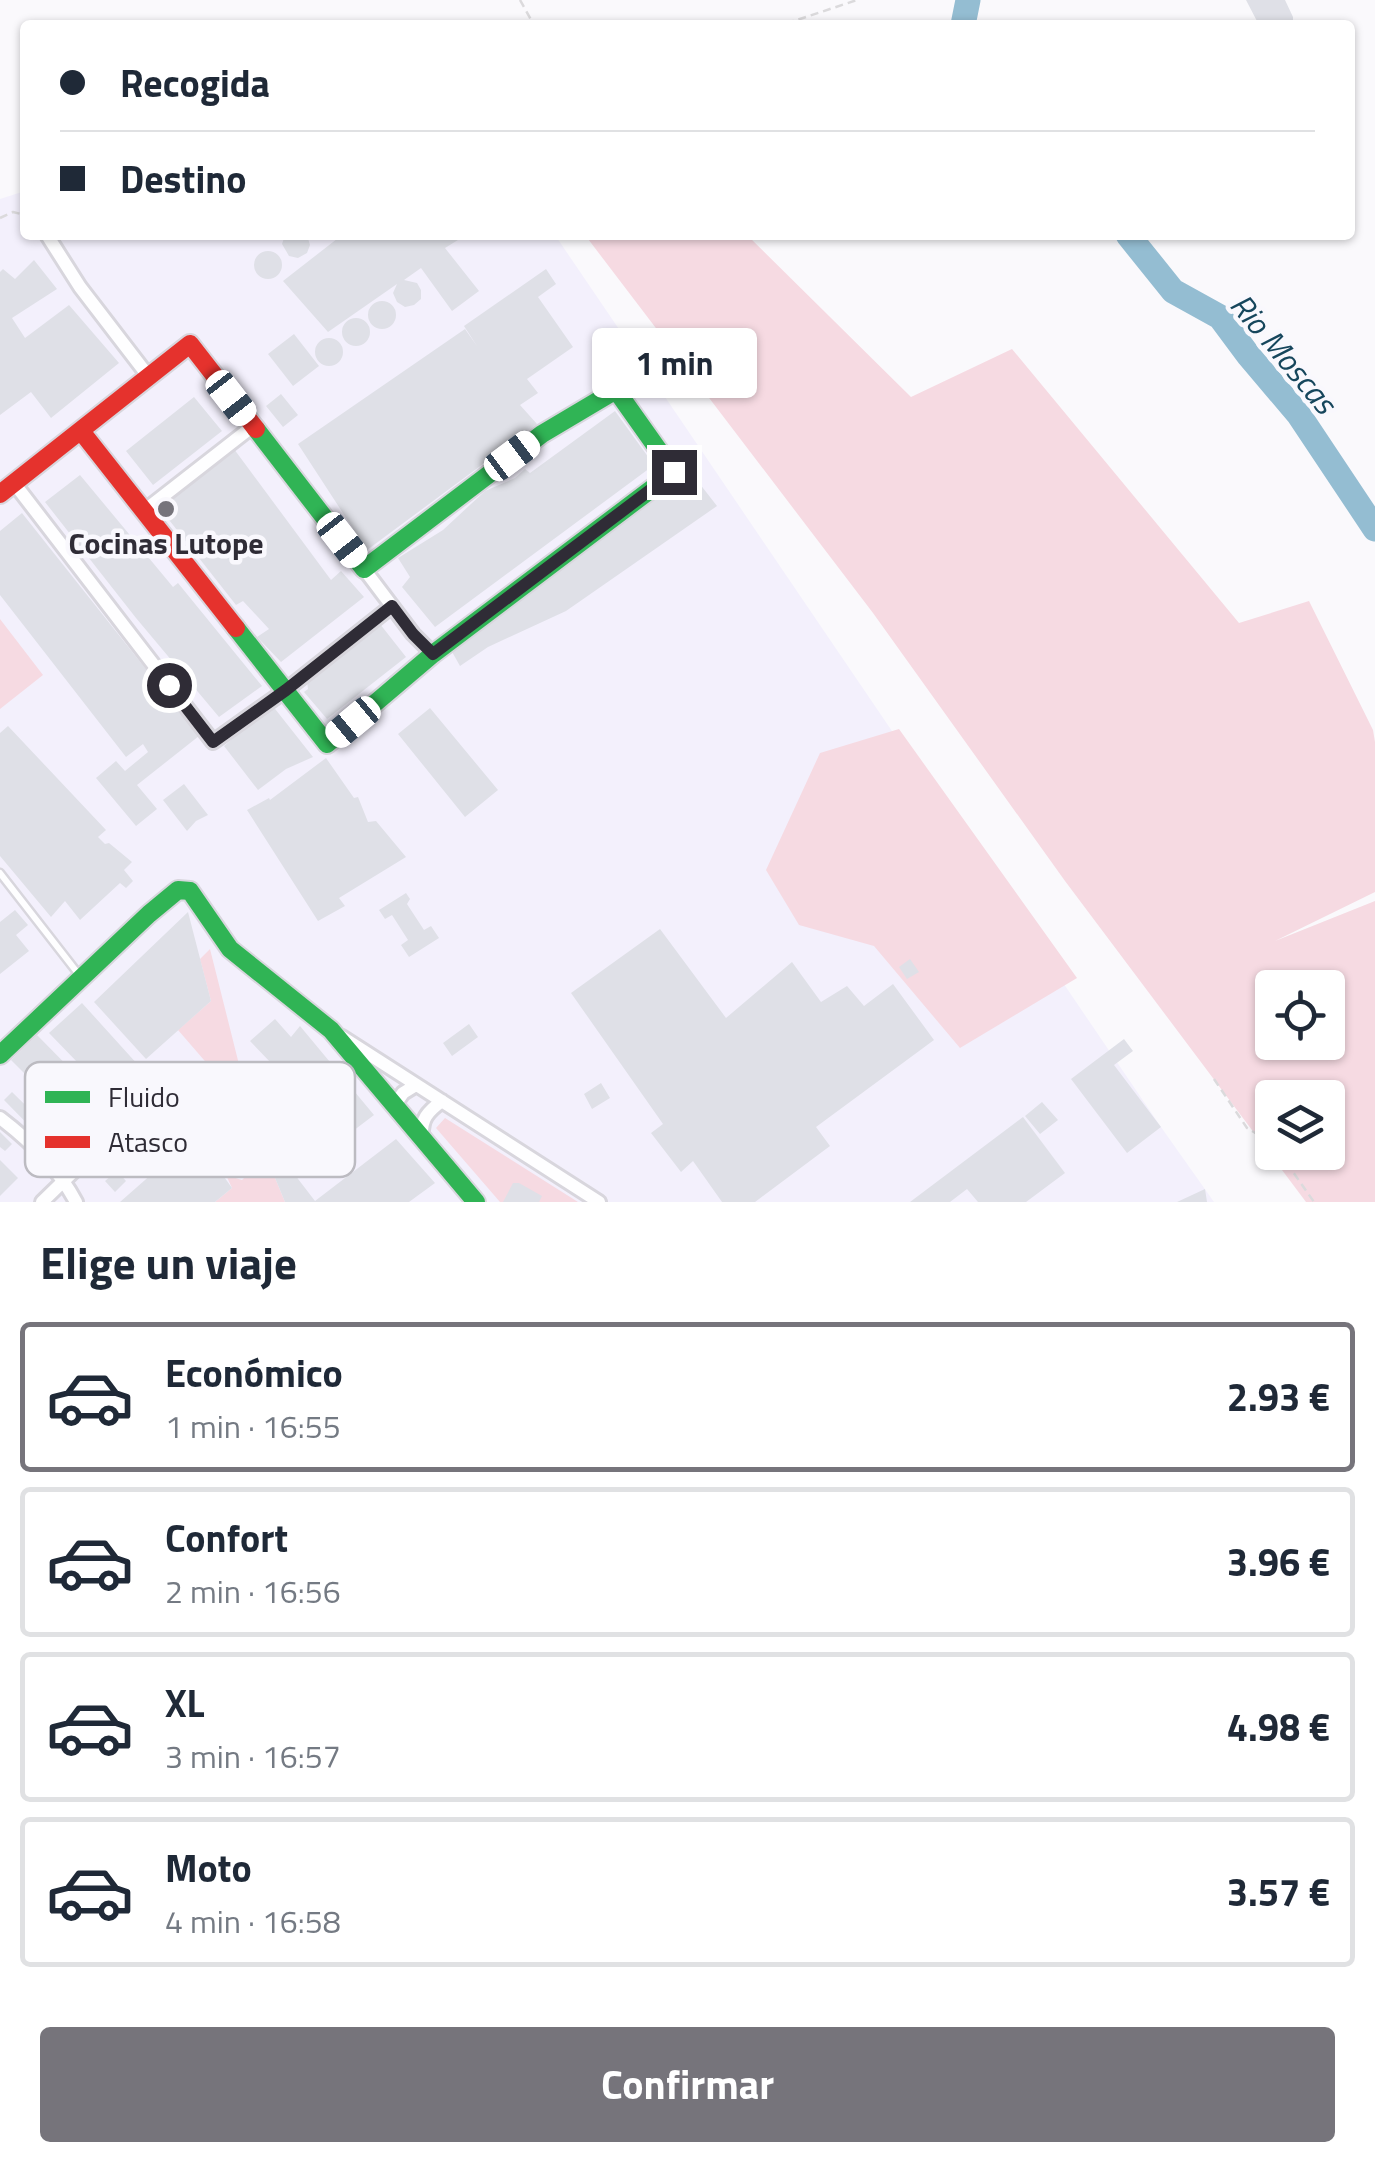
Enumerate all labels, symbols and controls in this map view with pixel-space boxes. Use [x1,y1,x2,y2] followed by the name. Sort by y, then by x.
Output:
[120,54,270,112] text: Recogida
[120,150,246,208] text: Destino
[1219,282,1350,425] water label: Rio Moscas
[592,327,756,397] callout: 1 min
[636,339,713,387] text: 1 min
[201,365,261,431] car
[479,426,545,486] car
[652,450,697,495] route end
[155,498,177,520] marker: Cocinas Lutope
[312,507,372,573] car
[68,520,264,566] place label: Cocinas Lutope
[147,663,192,708] route start
[320,691,386,753] car
[1255,970,1345,1170] map controls
[1255,970,1345,1060] button: locate
[25,1062,355,1177] legend
[108,1075,180,1118] text: Fluido
[1255,1080,1345,1170] button: layers
[108,1120,188,1163] text: Atasco
[40,1228,297,1296] text: Elige un viaje
[165,1344,343,1402] text: Económico
[45,1352,135,1442] icon: car
[1227,1368,1330,1426] text: 2.93 €
[165,1402,341,1450] text: 1 min · 16:55
[165,1509,288,1567] text: Confort
[45,1517,135,1607] icon: car
[1227,1533,1330,1591] text: 3.96 €
[165,1567,341,1615] text: 2 min · 16:56
[165,1674,205,1732] text: XL
[45,1682,135,1772] icon: car
[1227,1698,1330,1756] text: 4.98 €
[165,1732,341,1780] text: 3 min · 16:57
[165,1839,252,1897] text: Moto
[45,1847,135,1937] icon: car
[1227,1863,1330,1921] text: 3.57 €
[165,1897,341,1945] text: 4 min · 16:58
[40,2027,1335,2142] button: Confirmar

